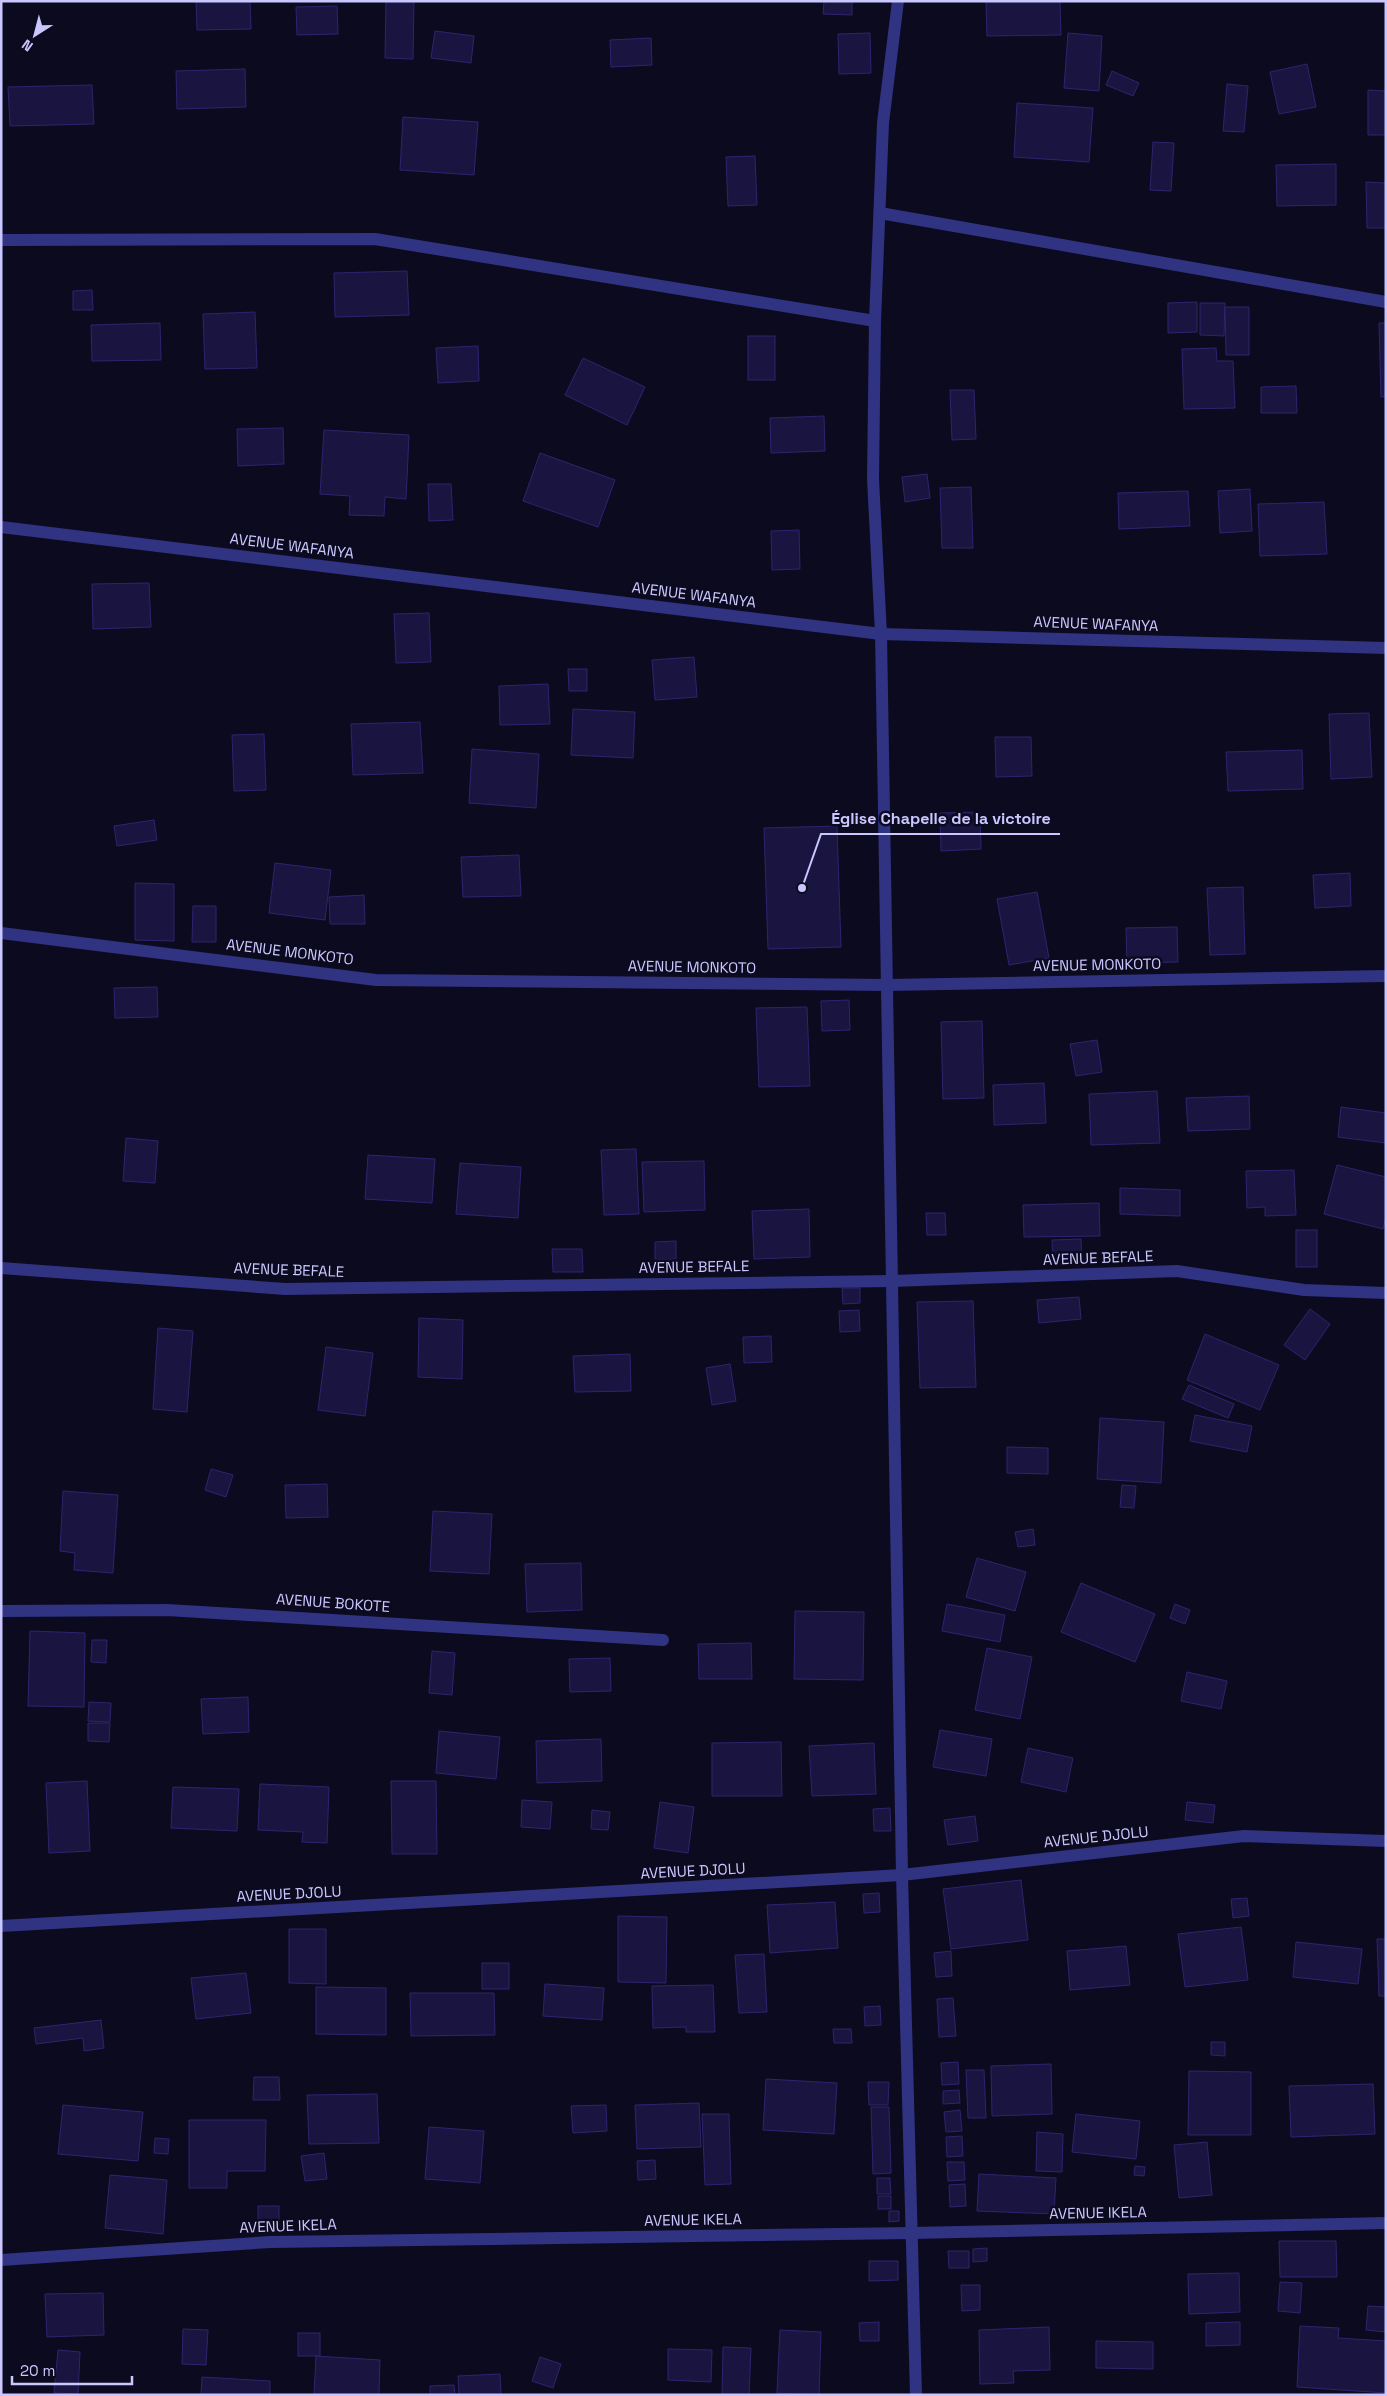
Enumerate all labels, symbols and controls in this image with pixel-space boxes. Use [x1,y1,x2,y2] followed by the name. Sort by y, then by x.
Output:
[10,10,60,60] north arrow
[18,35,36,56] text: N
[229,528,356,563] street label: AVENUE WAFANYA
[631,577,758,612] street label: AVENUE WAFANYA
[1033,612,1159,635] street label: AVENUE WAFANYA
[821,803,1060,834] callout: Église Chapelle de la victoire
[831,808,1051,829] text: Église Chapelle de la victoire
[225,934,355,969] street label: AVENUE MONKOTO
[1033,954,1161,975] street label: AVENUE MONKOTO
[628,956,756,977] street label: AVENUE MONKOTO
[1042,1246,1154,1269] street label: AVENUE BEFALE
[639,1256,749,1277] street label: AVENUE BEFALE
[233,1258,345,1281] street label: AVENUE BEFALE
[275,1589,391,1616] street label: AVENUE BOKOTE
[1043,1822,1149,1851] street label: AVENUE DJOLU
[640,1858,746,1883] street label: AVENUE DJOLU
[236,1881,342,1906] street label: AVENUE DJOLU
[1049,2202,1147,2223] street label: AVENUE IKELA
[644,2209,742,2230] street label: AVENUE IKELA
[239,2214,338,2237] street label: AVENUE IKELA
[12,2354,132,2386] scale bar
[20,2361,55,2380] text: 20 m

